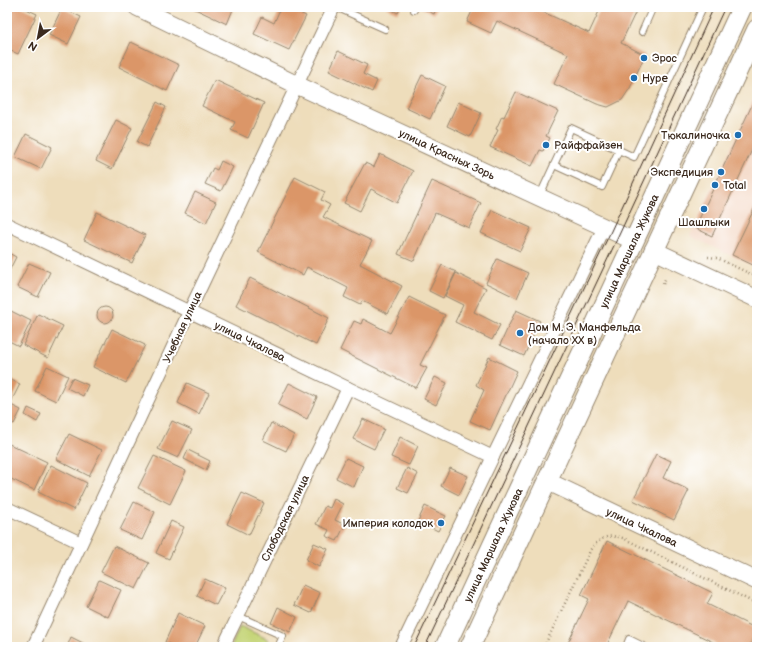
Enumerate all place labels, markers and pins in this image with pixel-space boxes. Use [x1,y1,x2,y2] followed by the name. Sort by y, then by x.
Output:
[652,52,677,65] place label: Эрос
[639,53,649,63] marker: Эрос
[642,72,668,85] place label: Hype
[629,73,639,83] marker: Hype
[661,129,730,142] place label: Тюкалиночка
[733,130,743,140] marker: Тюкалиночка
[554,139,623,152] place label: Райффайзен
[541,140,551,150] marker: Райффайзен
[650,166,713,179] place label: Экспедиция
[716,167,726,177] marker: Экспедиция
[723,179,746,192] place label: Total
[710,180,720,190] marker: Total
[699,204,709,214] marker: Шашлыки
[678,216,730,229] place label: Шашлыки
[528,321,641,347] place label: Дом М. Э. Манфельда (начало XX в)
[515,328,525,338] marker: Дом М. Э. Манфельда (начало XX в)
[342,517,433,530] place label: Империя колодок
[436,518,446,528] marker: Империя колодок

